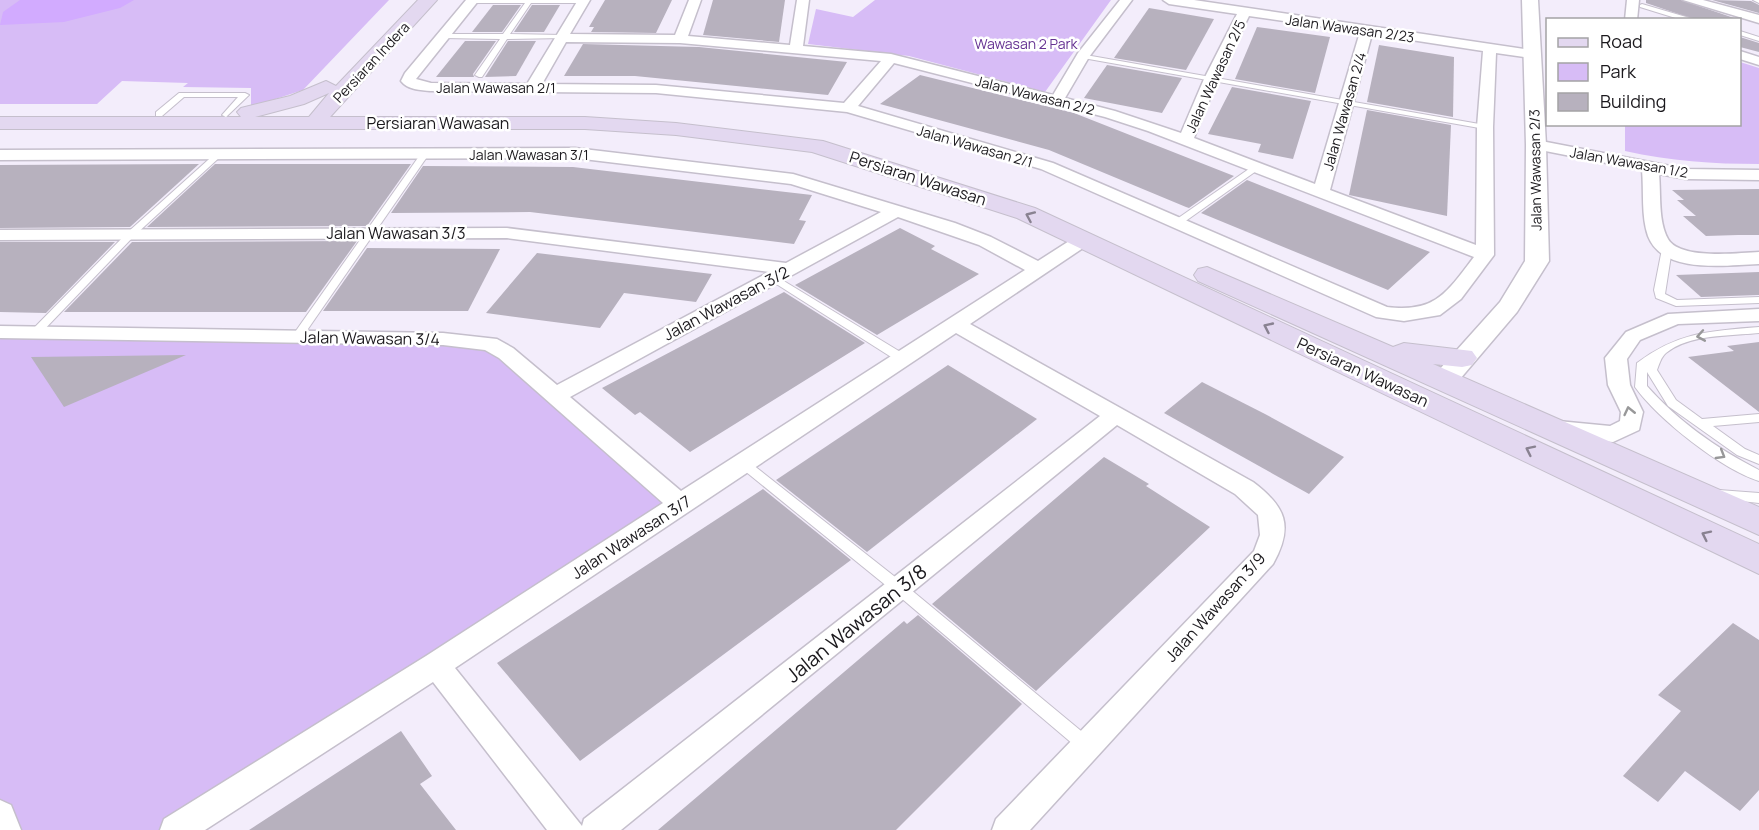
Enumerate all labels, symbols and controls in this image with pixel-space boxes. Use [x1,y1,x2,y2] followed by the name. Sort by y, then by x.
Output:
[1284,10,1416,46] street label: Jalan Wawasan 2/23
[329,17,413,107] street label: Persiaran Indera
[1181,17,1249,135] street label: Jalan Wawasan 2/5
[1546,18,1741,126] legend
[1600,29,1643,53] text: Road
[975,34,1079,53] park label: Wawasan 2 Park
[1318,50,1370,172] street label: Jalan Wawasan 2/4
[1600,59,1637,83] text: Park
[973,71,1097,119] street label: Jalan Wawasan 2/2
[436,78,556,97] street label: Jalan Wawasan 2/1
[1600,89,1666,113] text: Building
[1524,109,1546,231] street label: Jalan Wawasan 2/3
[367,112,509,134] street label: Persiaran Wawasan
[915,120,1035,172] street label: Jalan Wawasan 2/1
[1568,142,1690,182] street label: Jalan Wawasan 1/2
[469,145,589,164] street label: Jalan Wawasan 3/1
[847,145,989,211] street label: Persiaran Wawasan
[1026,211,1037,223] one-way arrow
[326,222,466,244] street label: Jalan Wawasan 3/3
[659,261,793,345] street label: Jalan Wawasan 3/2
[1263,322,1274,334] one-way arrow
[300,326,440,350] street label: Jalan Wawasan 3/4
[1696,329,1706,342] one-way arrow
[1294,332,1432,412] street label: Persiaran Wawasan
[1624,406,1637,416] one-way arrow
[1526,446,1537,458] one-way arrow
[1715,448,1725,460] one-way arrow
[567,490,695,584] street label: Jalan Wawasan 3/7
[1702,530,1713,542] one-way arrow
[1160,548,1270,666] street label: Jalan Wawasan 3/9
[780,558,932,688] street label: Jalan Wawasan 3/8

